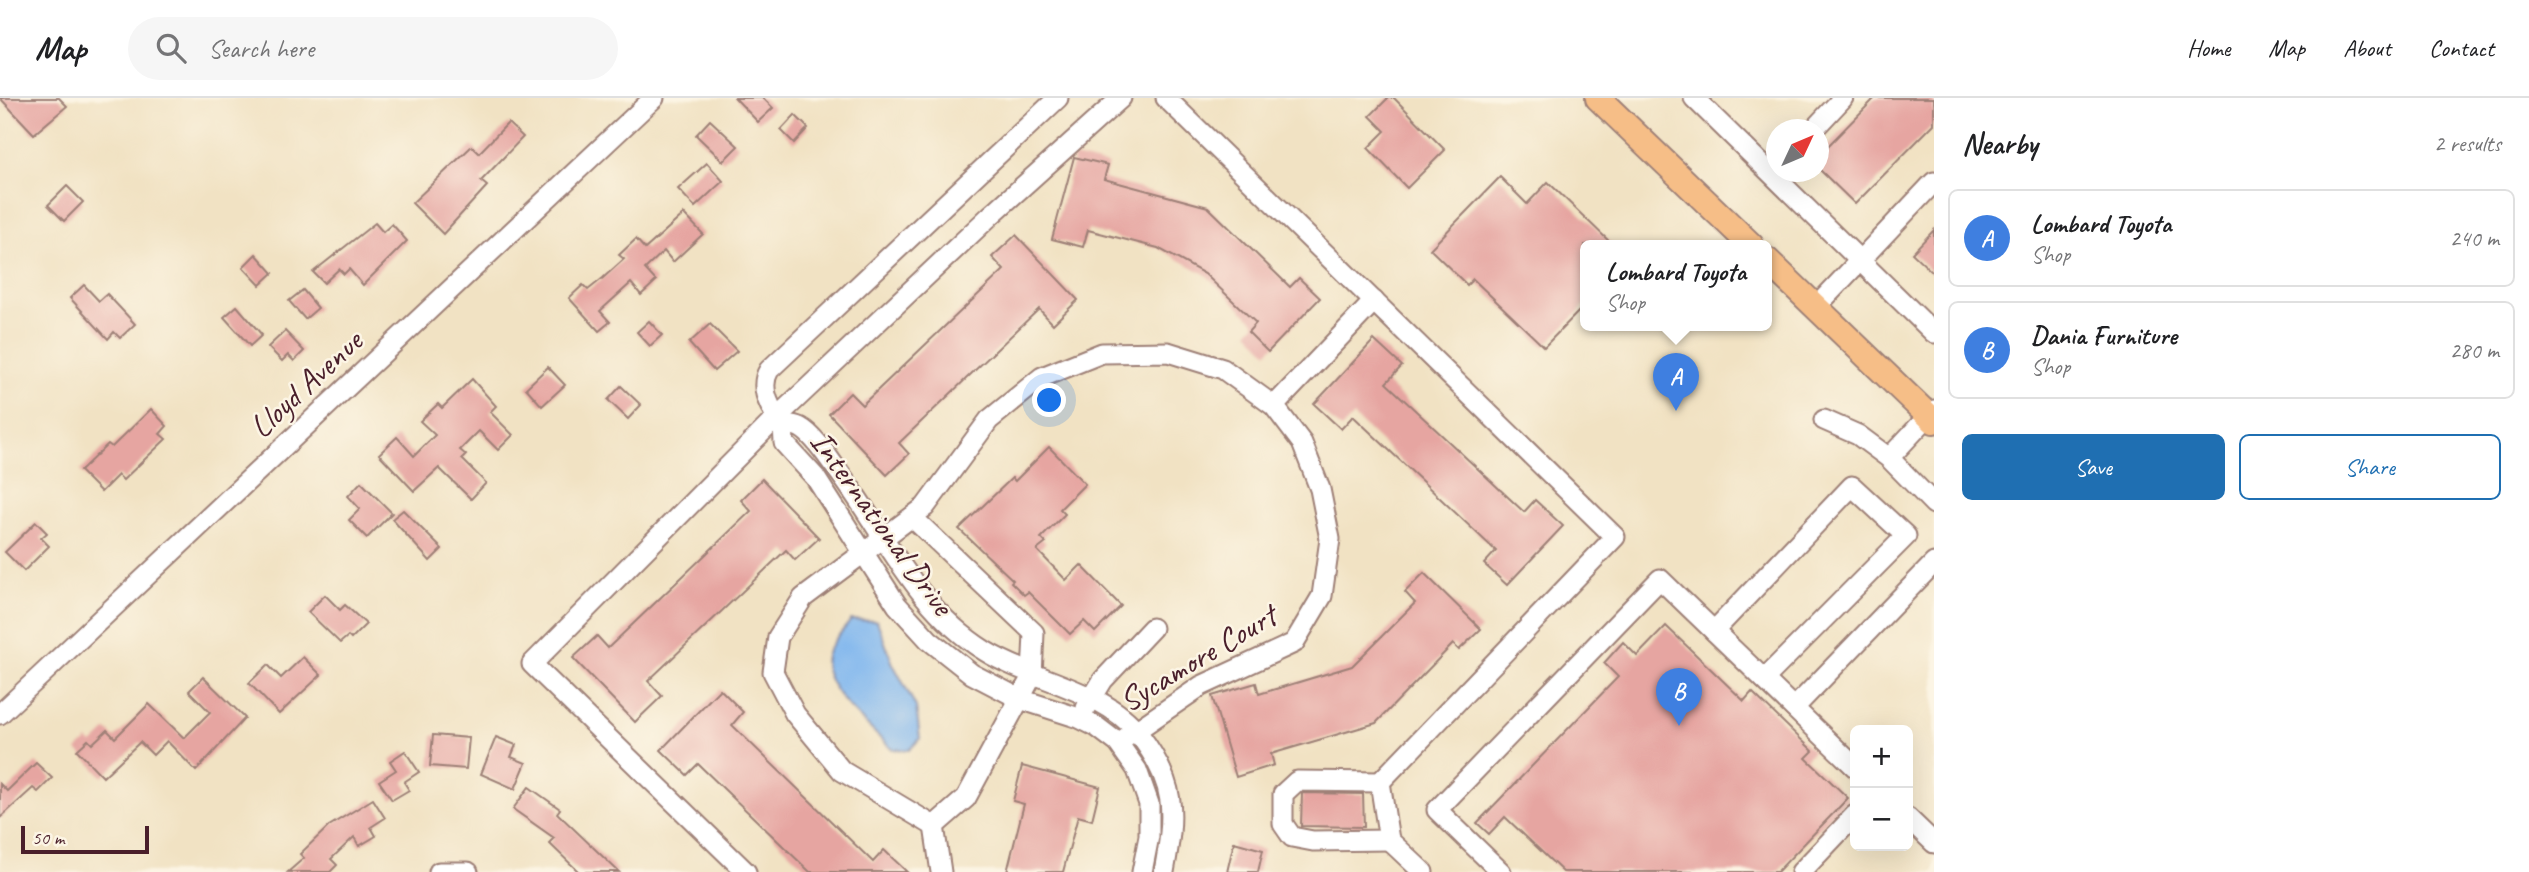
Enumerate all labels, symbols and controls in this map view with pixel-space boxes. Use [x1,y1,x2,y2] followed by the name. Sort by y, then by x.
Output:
[128,17,618,80] search box
[35,27,86,69] text: Map
[152,29,190,67] icon: search
[208,32,314,65] text: Search here
[2187,33,2230,63] text: Home
[2268,33,2305,63] text: Map
[2343,33,2391,63] text: About
[2429,33,2494,63] text: Contact
[1766,119,1829,182] north arrow
[1962,125,2038,163] text: Nearby
[2434,129,2501,158] text: 2 results
[2031,207,2171,240] text: Lombard Toyota
[1981,224,1993,253] text: A
[2450,224,2499,253] text: 240 m
[1580,240,1772,331] popup
[2031,240,2070,269] text: Shop
[1606,255,1746,288] text: Lombard Toyota
[1606,288,1645,317] text: Shop
[240,319,373,447] street label: Lloyd Avenue
[2031,319,2177,352] text: Dania Furniture
[1981,336,1993,365] text: B
[2450,336,2499,365] text: 280 m
[2031,352,2070,381] text: Shop
[1653,353,1699,411] pin: A
[1032,383,1066,417] your location
[801,422,965,625] street label: International Drive
[1962,434,2225,500] button: Save
[2239,434,2501,500] button: Share
[1111,592,1287,721] street label: Sycamore Court
[1656,668,1702,726] pin: B
[1850,725,1913,851] map controls
[1850,725,1913,788] button: +
[1850,788,1913,851] button: −
[21,823,149,855] scale bar
[32,826,64,850] text: 50 m

